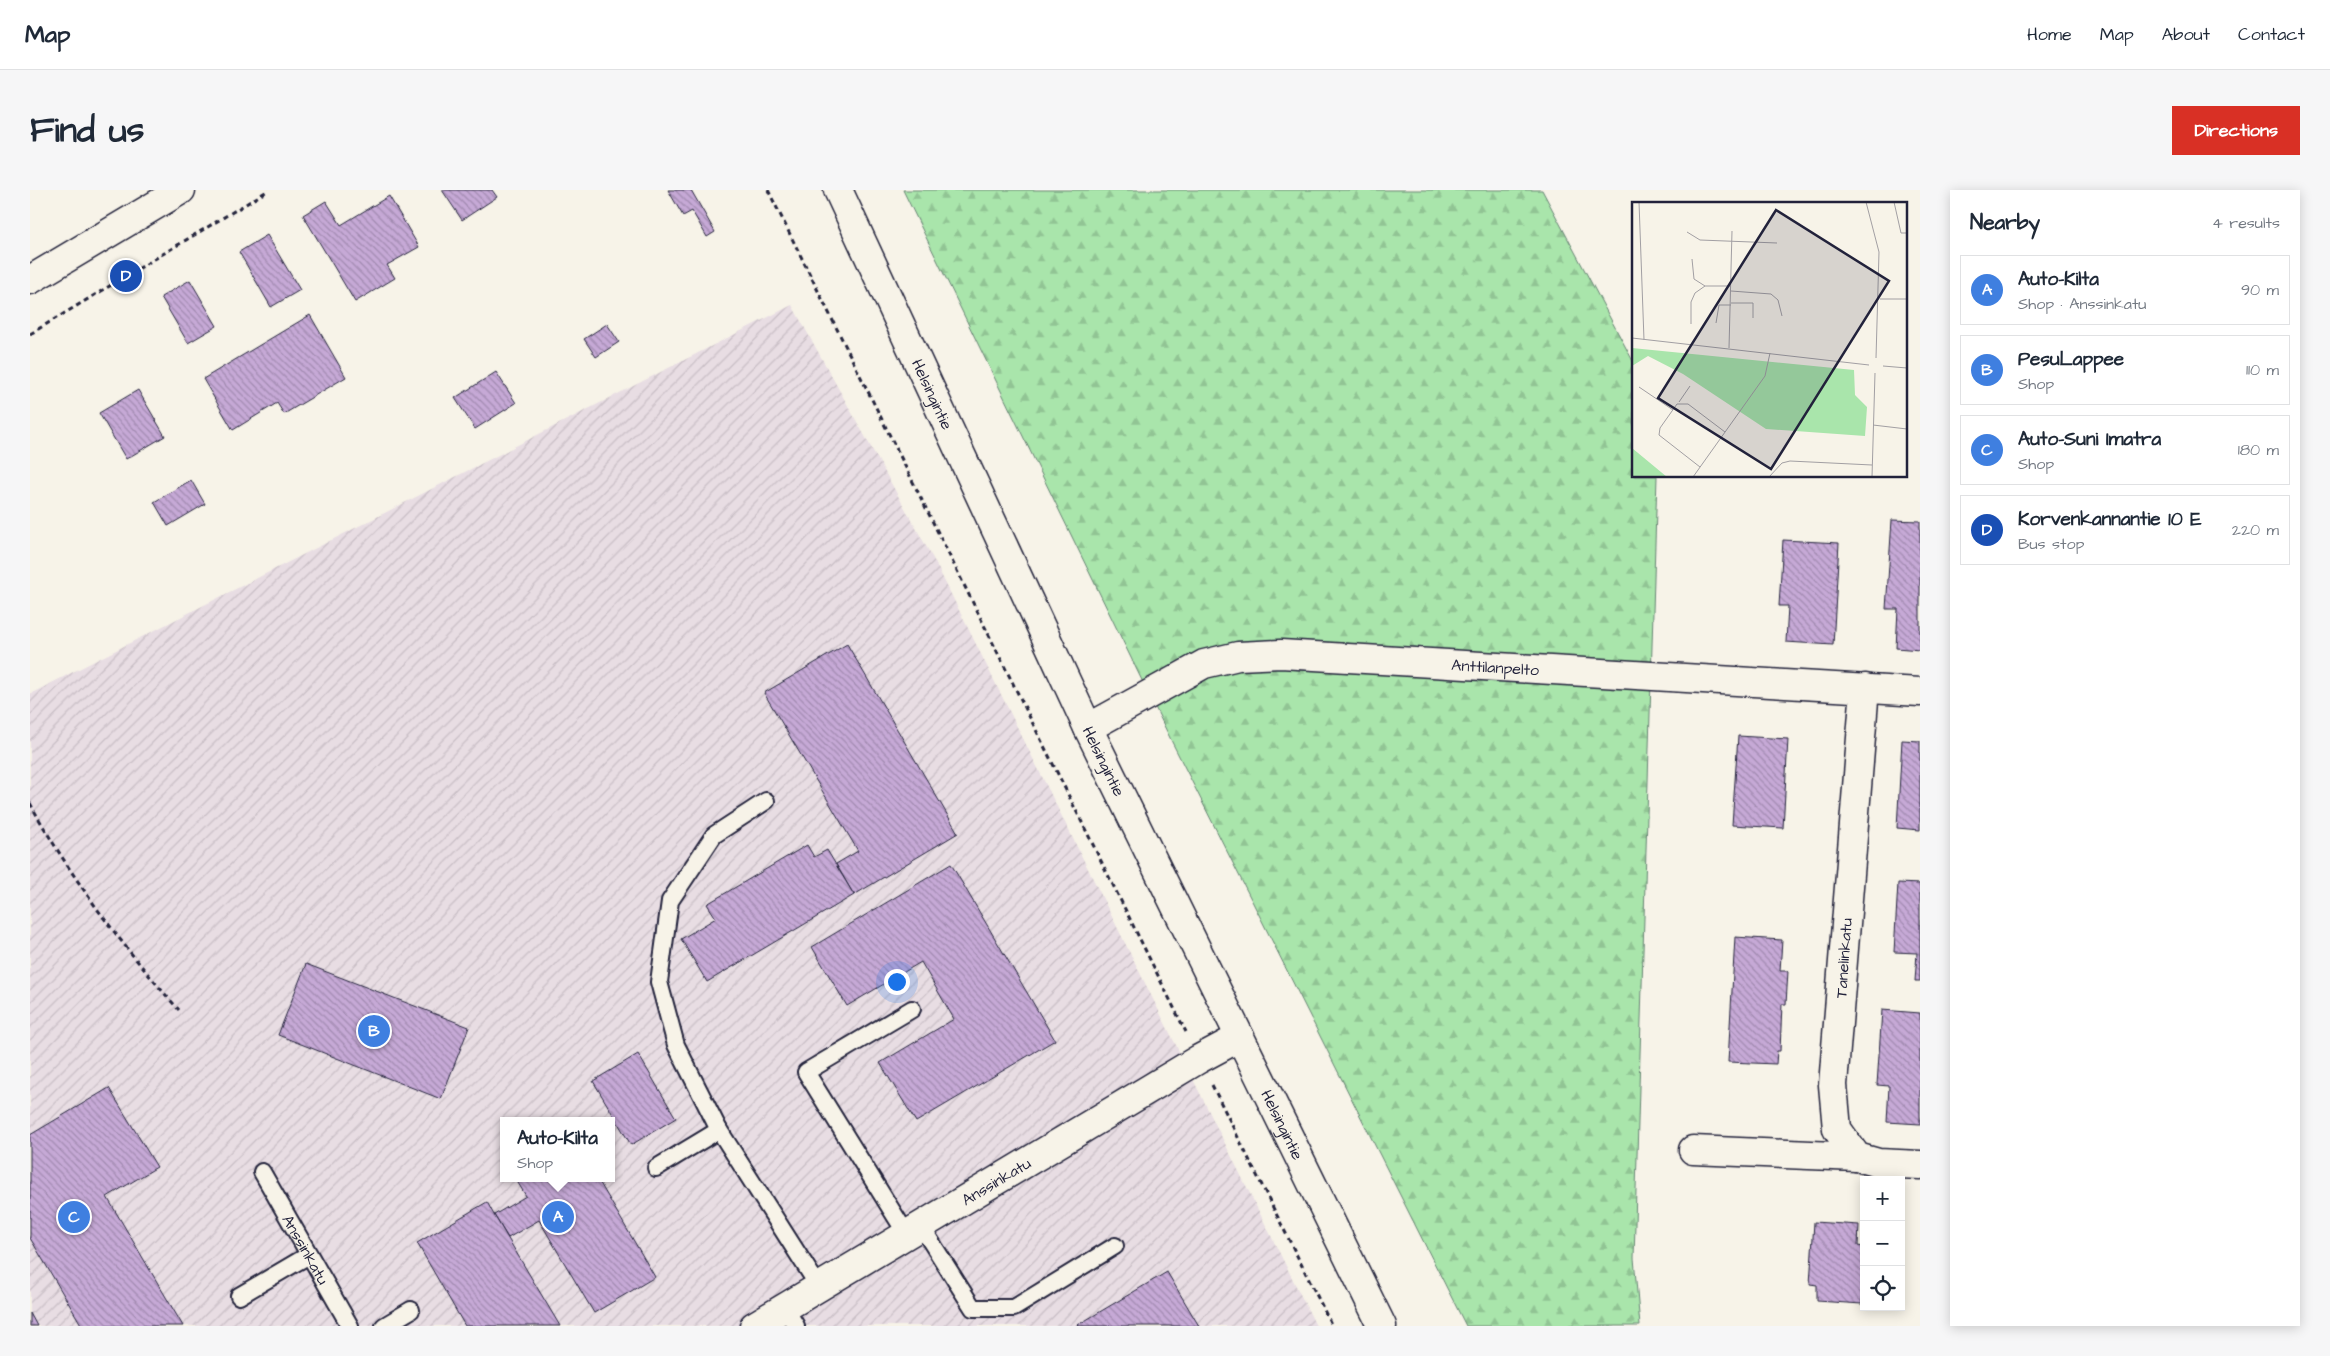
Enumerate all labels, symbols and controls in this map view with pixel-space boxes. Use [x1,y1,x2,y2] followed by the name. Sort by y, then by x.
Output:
[25,18,70,52] text: Map
[2027,22,2072,47] text: Home
[2100,22,2134,47] text: Map
[2162,22,2210,47] text: About
[2238,22,2305,47] text: Contact
[30,106,144,155] text: Find us
[2172,106,2300,155] button: Directions
[1632,202,1908,478] inset map
[1970,208,2040,237] text: Nearby
[2212,212,2280,234] text: 4 results
[110,257,142,295] pin: D
[2018,266,2099,293] text: Auto-Kilta
[1982,279,1992,301] text: A
[2241,279,2279,301] text: 90 m
[2018,293,2146,315] text: Shop · Anssinkatu
[2018,346,2124,373] text: PesuLappee
[906,356,958,434] street label: Helsingintie
[1981,359,1993,381] text: B
[2246,359,2279,381] text: 110 m
[2018,373,2054,395] text: Shop
[2018,426,2161,453] text: Auto-Suni Imatra
[1981,439,1993,461] text: C
[2238,439,2279,461] text: 180 m
[2018,453,2054,475] text: Shop
[2018,506,2202,533] text: Korvenkannantie 10 E
[1982,519,1992,541] text: D
[2232,519,2279,541] text: 220 m
[2018,533,2084,555] text: Bus stop
[1451,654,1540,681] street label: Anttilanpelto
[1077,723,1130,800] street label: Helsingintie
[1830,917,1858,999] street label: Tanelinkatu
[884,969,910,995] your location
[358,1012,390,1050] pin: B
[1255,1086,1309,1164] street label: Helsingintie
[500,1117,615,1182] popup
[517,1125,598,1152] text: Auto-Kilta
[517,1152,553,1174] text: Shop
[958,1152,1035,1211] street label: Anssinkatu
[1860,1176,1905,1311] map controls
[1860,1176,1905,1221] button: +
[58,1198,90,1236] pin: C
[542,1198,574,1236] pin: A
[277,1211,334,1289] street label: Anssinkatu
[1860,1221,1905,1266] button: −
[1860,1266,1905,1311] button: locate

